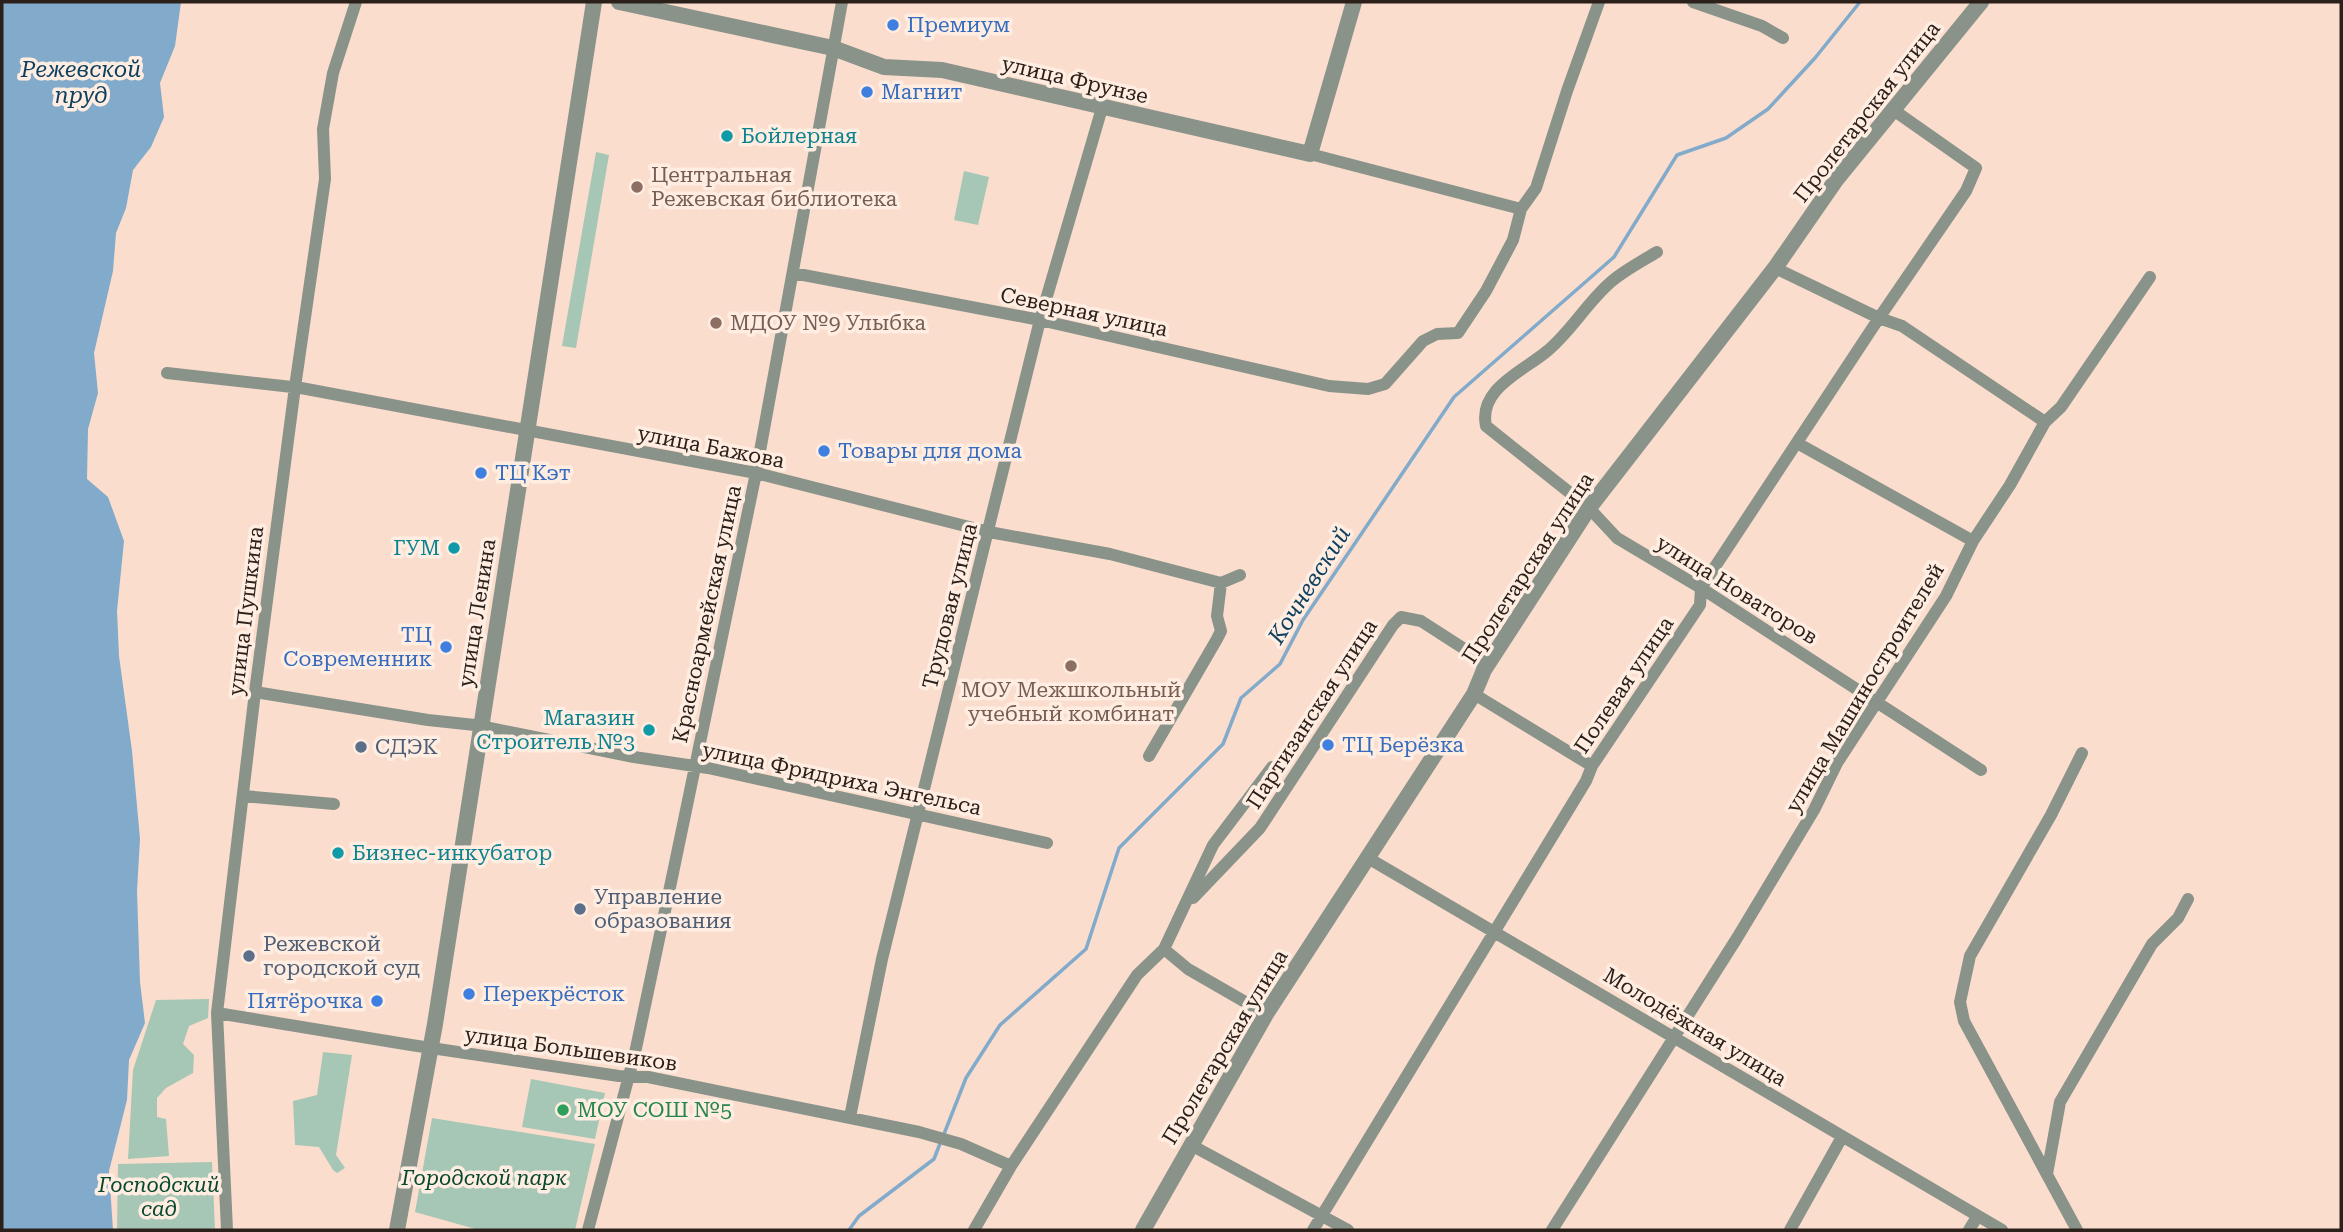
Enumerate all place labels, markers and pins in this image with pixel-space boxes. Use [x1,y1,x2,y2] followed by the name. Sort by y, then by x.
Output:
[907,13,1010,37] place label: Премиум
[885,17,901,33] marker: Премиум
[881,80,963,104] place label: Магнит
[859,84,875,100] marker: Магнит
[741,124,857,148] place label: Бойлерная
[719,128,735,144] marker: Бойлерная
[651,163,898,211] place label: Центральная Режевская библиотека
[629,179,645,195] marker: Центральная Режевская библиотека
[730,311,927,335] place label: МДОУ №9 Улыбка
[708,315,724,331] marker: МДОУ №9 Улыбка
[838,439,1022,463] place label: Товары для дома
[816,443,832,459] marker: Товары для дома
[495,461,571,485] place label: ТЦ Кэт
[473,465,489,481] marker: ТЦ Кэт
[393,536,440,560] place label: ГУМ
[446,540,462,556] marker: ГУМ
[283,623,432,671] place label: ТЦ Современник
[438,639,454,655] marker: ТЦ Современник
[1063,658,1079,674] marker: МОУ Межшкольный учебный комбинат
[961,678,1181,726] place label: МОУ Межшкольный учебный комбинат
[476,706,635,754] place label: Магазин Строитель №3
[641,722,657,738] marker: Магазин Строитель №3
[1342,733,1465,757] place label: ТЦ Берёзка
[375,735,438,759] place label: СДЭК
[1320,737,1336,753] marker: ТЦ Берёзка
[353,739,369,755] marker: СДЭК
[352,841,552,865] place label: Бизнес-инкубатор
[330,845,346,861] marker: Бизнес-инкубатор
[594,885,731,933] place label: Управление образования
[572,901,588,917] marker: Управление образования
[263,932,420,980] place label: Режевской городской суд
[241,948,257,964] marker: Режевской городской суд
[483,982,625,1006] place label: Перекрёсток
[461,986,477,1002] marker: Перекрёсток
[247,989,364,1013] place label: Пятёрочка
[369,993,385,1009] marker: Пятёрочка
[577,1098,732,1122] place label: МОУ СОШ №5
[555,1102,571,1118] marker: МОУ СОШ №5

